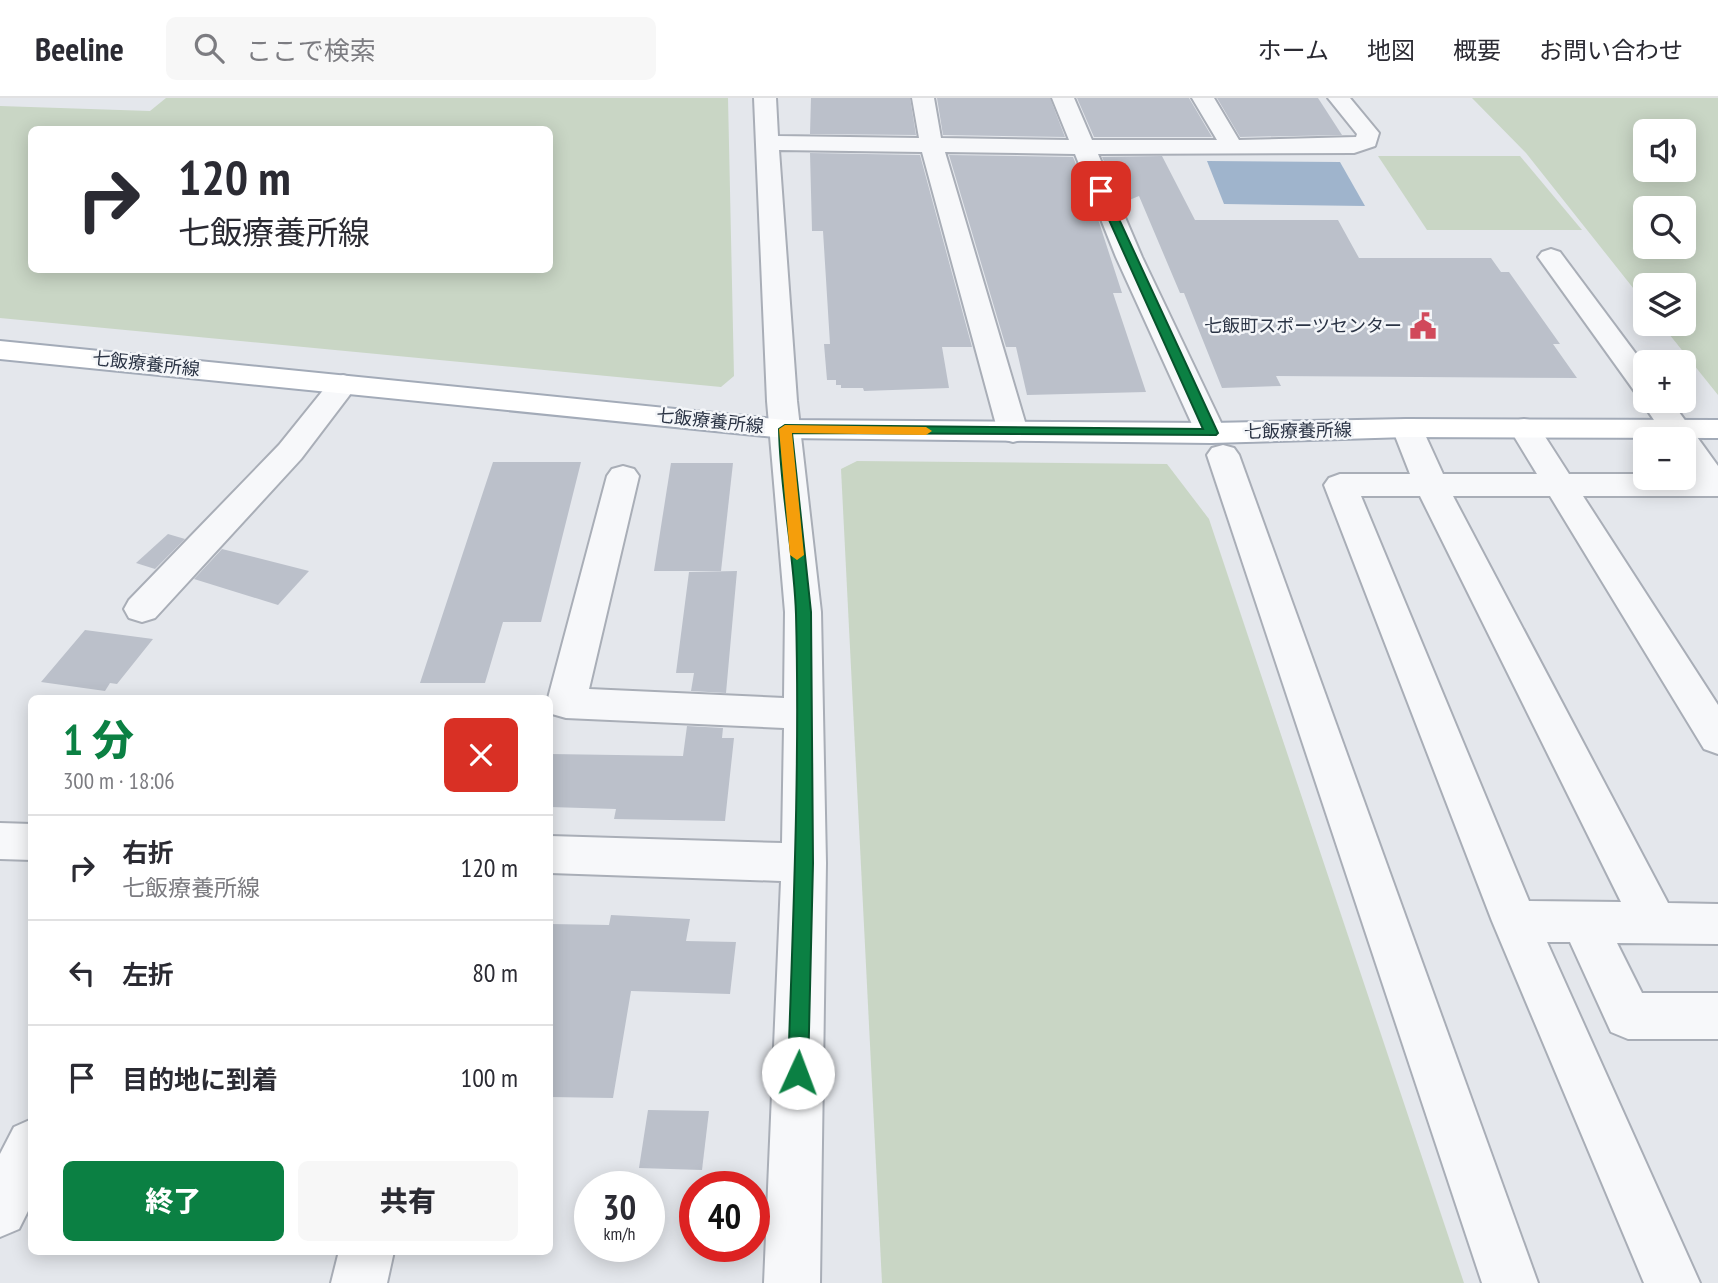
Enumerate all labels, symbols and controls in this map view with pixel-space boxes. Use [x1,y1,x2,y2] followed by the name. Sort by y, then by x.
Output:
[166,17,656,80] search box
[35,27,124,70] text: Beeline
[190,29,228,67] icon: search
[246,34,376,67] text: ここで検索
[1258,35,1329,66] text: ホーム
[1367,35,1415,66] text: 地図
[1453,35,1501,66] text: 概要
[1539,35,1683,66] text: お問い合わせ
[1633,119,1696,490] map controls
[1633,119,1696,182] button: sound
[178,145,291,209] text: 120 m
[63,154,154,245] icon: right
[1071,161,1131,221] pin
[1082,172,1120,210] icon: arrive
[1633,196,1696,259] button: search
[178,211,370,253] text: 七飯療養所線
[1633,273,1696,336] button: layers
[1408,311,1438,341] public building icon: 七飯町スポーツセンター
[1204,314,1402,337] place label: 七飯町スポーツセンター
[91,346,201,381] street label: 七飯療養所線
[1633,350,1696,413] button: +
[655,403,765,438] street label: 七飯療養所線
[1244,418,1352,443] street label: 七飯療養所線
[1633,427,1696,490] button: −
[63,712,134,767] text: 1 分
[444,718,518,792] button: close
[63,766,175,795] text: 300 m · 18:06
[122,836,174,869] text: 右折
[63,849,101,887] icon: right
[460,851,518,884] text: 120 m
[122,873,260,902] text: 七飯療養所線
[63,954,101,992] icon: left
[472,956,518,989] text: 80 m
[122,958,174,991] text: 左折
[761,1036,835,1110] position arrow
[63,1059,101,1097] icon: arrive
[460,1061,518,1094] text: 100 m
[122,1063,278,1096] text: 目的地に到着
[63,1161,284,1241] button: 終了
[298,1161,518,1241] button: 共有
[679,1171,770,1262] speed limit sign: 40
[603,1184,636,1230] text: 30
[604,1222,635,1245] text: km/h

